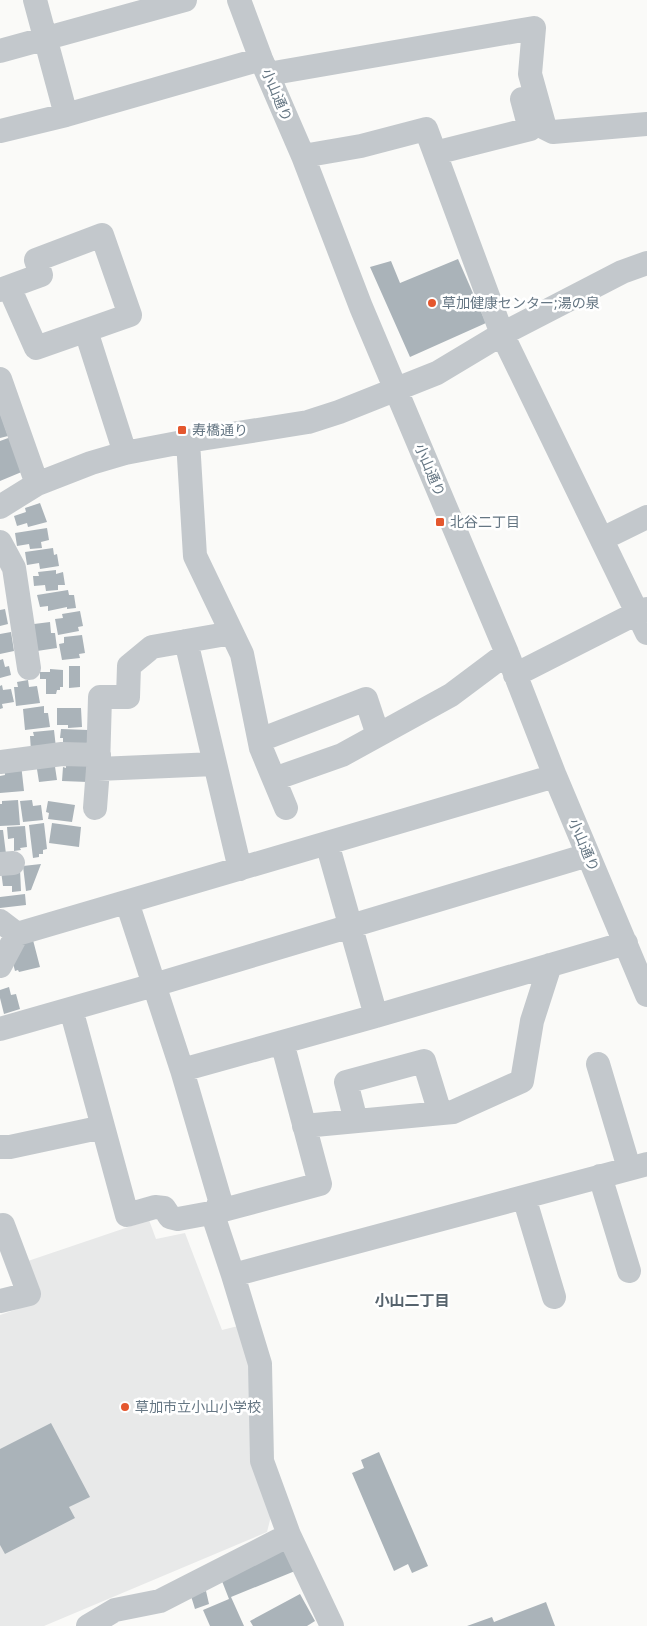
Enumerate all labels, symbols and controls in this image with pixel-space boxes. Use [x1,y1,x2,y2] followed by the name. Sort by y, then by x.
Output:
[258,65,297,124] street label: 小山通り
[442,293,600,312] place label: 草加健康センター;湯の泉
[426,297,438,309] marker: 草加健康センター;湯の泉
[192,420,248,439] place label: 寿橋通り
[176,424,188,436] marker: 寿橋通り
[411,440,450,499] street label: 小山通り
[450,512,520,531] place label: 北谷二丁目
[434,516,446,528] marker: 北谷二丁目
[565,815,604,874] street label: 小山通り
[374,1290,450,1310] district label: 小山二丁目
[135,1397,261,1416] place label: 草加市立小山小学校
[119,1401,131,1413] marker: 草加市立小山小学校

